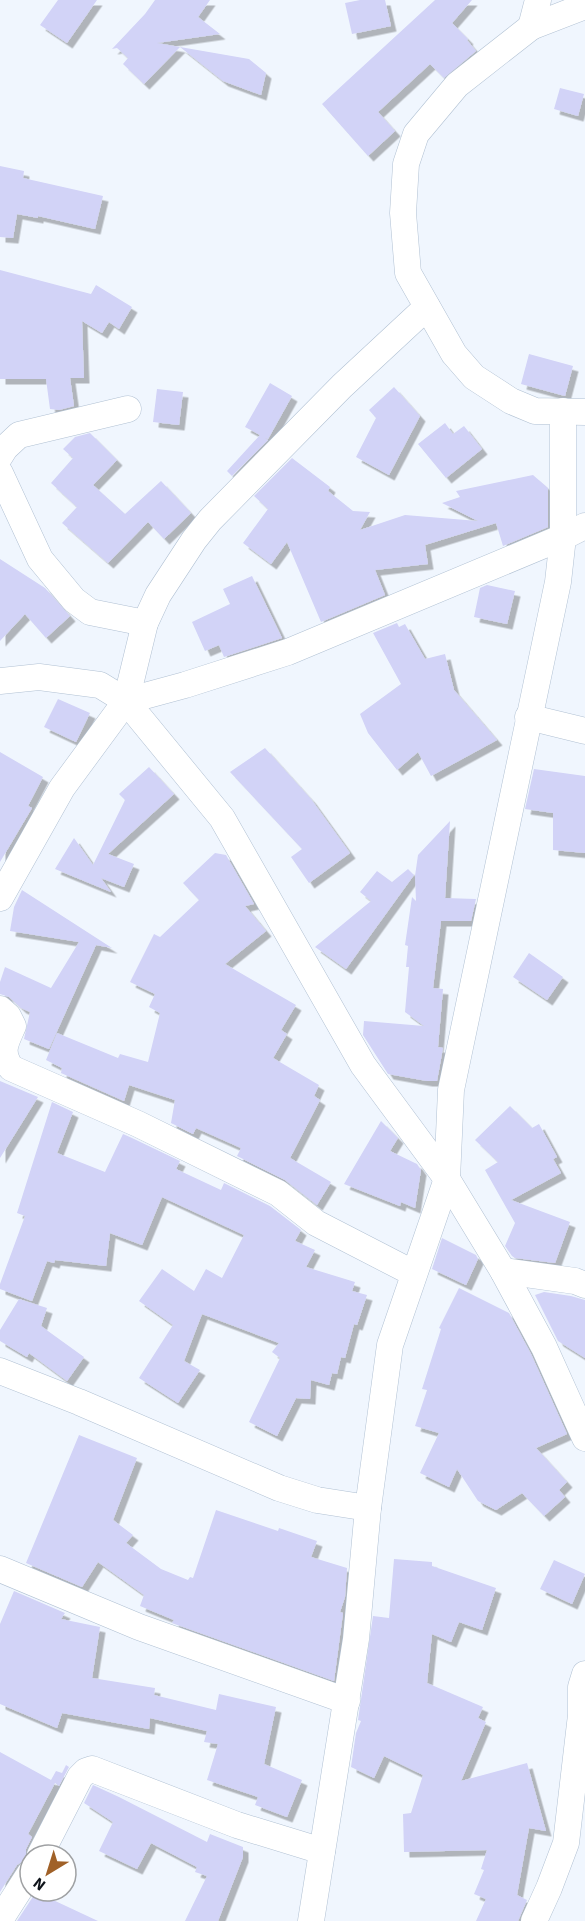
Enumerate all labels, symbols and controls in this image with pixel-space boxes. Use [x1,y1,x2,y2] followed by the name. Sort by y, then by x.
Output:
[18,1843,78,1903] north arrow
[28,1872,50,1896] text: N

